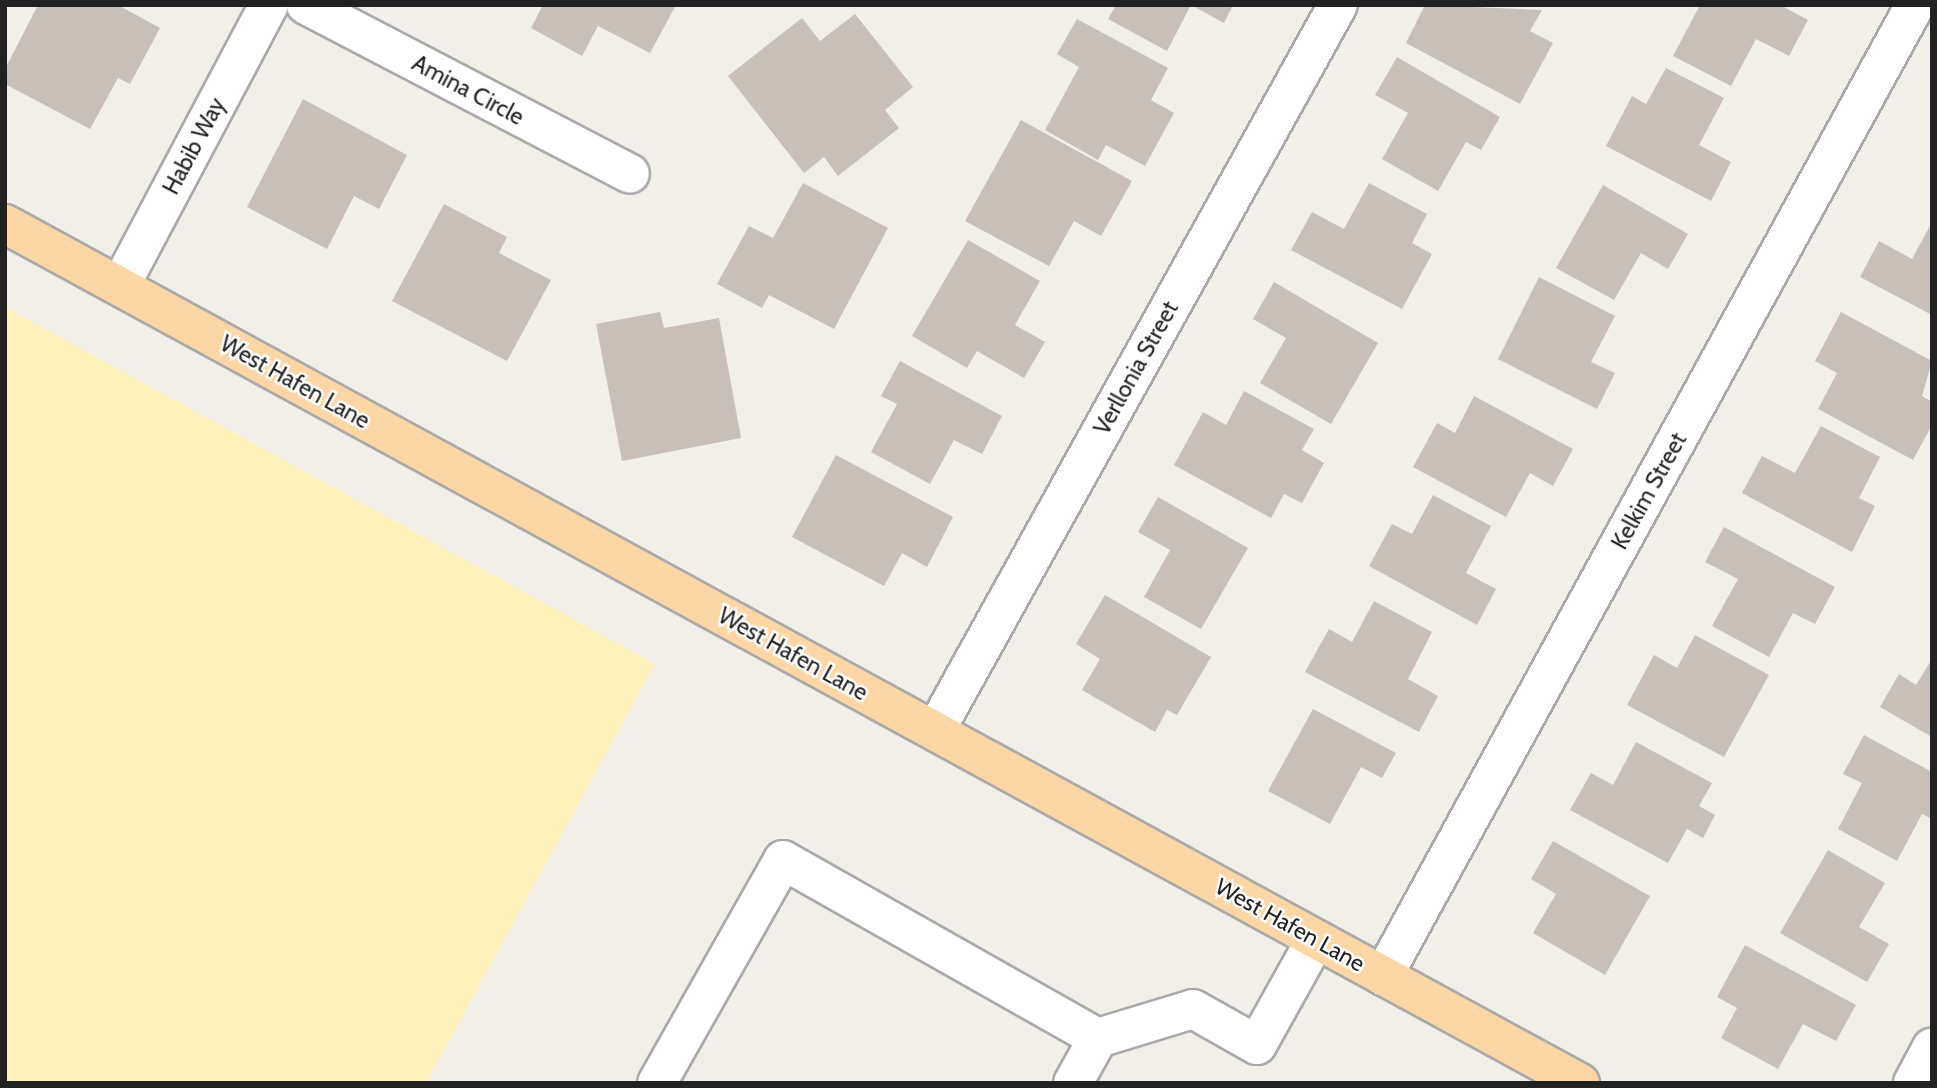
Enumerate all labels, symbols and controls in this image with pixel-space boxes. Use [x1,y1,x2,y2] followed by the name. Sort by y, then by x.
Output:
[407,49,529,131] street label: Amina Circle
[157,93,231,199] street label: Habib Way
[1088,297,1184,439] street label: Verllonia Street
[216,330,374,434] street label: West Hafen Lane
[1606,428,1692,554] street label: Kelkim Street
[714,602,872,706] street label: West Hafen Lane
[1211,873,1369,977] street label: West Hafen Lane

